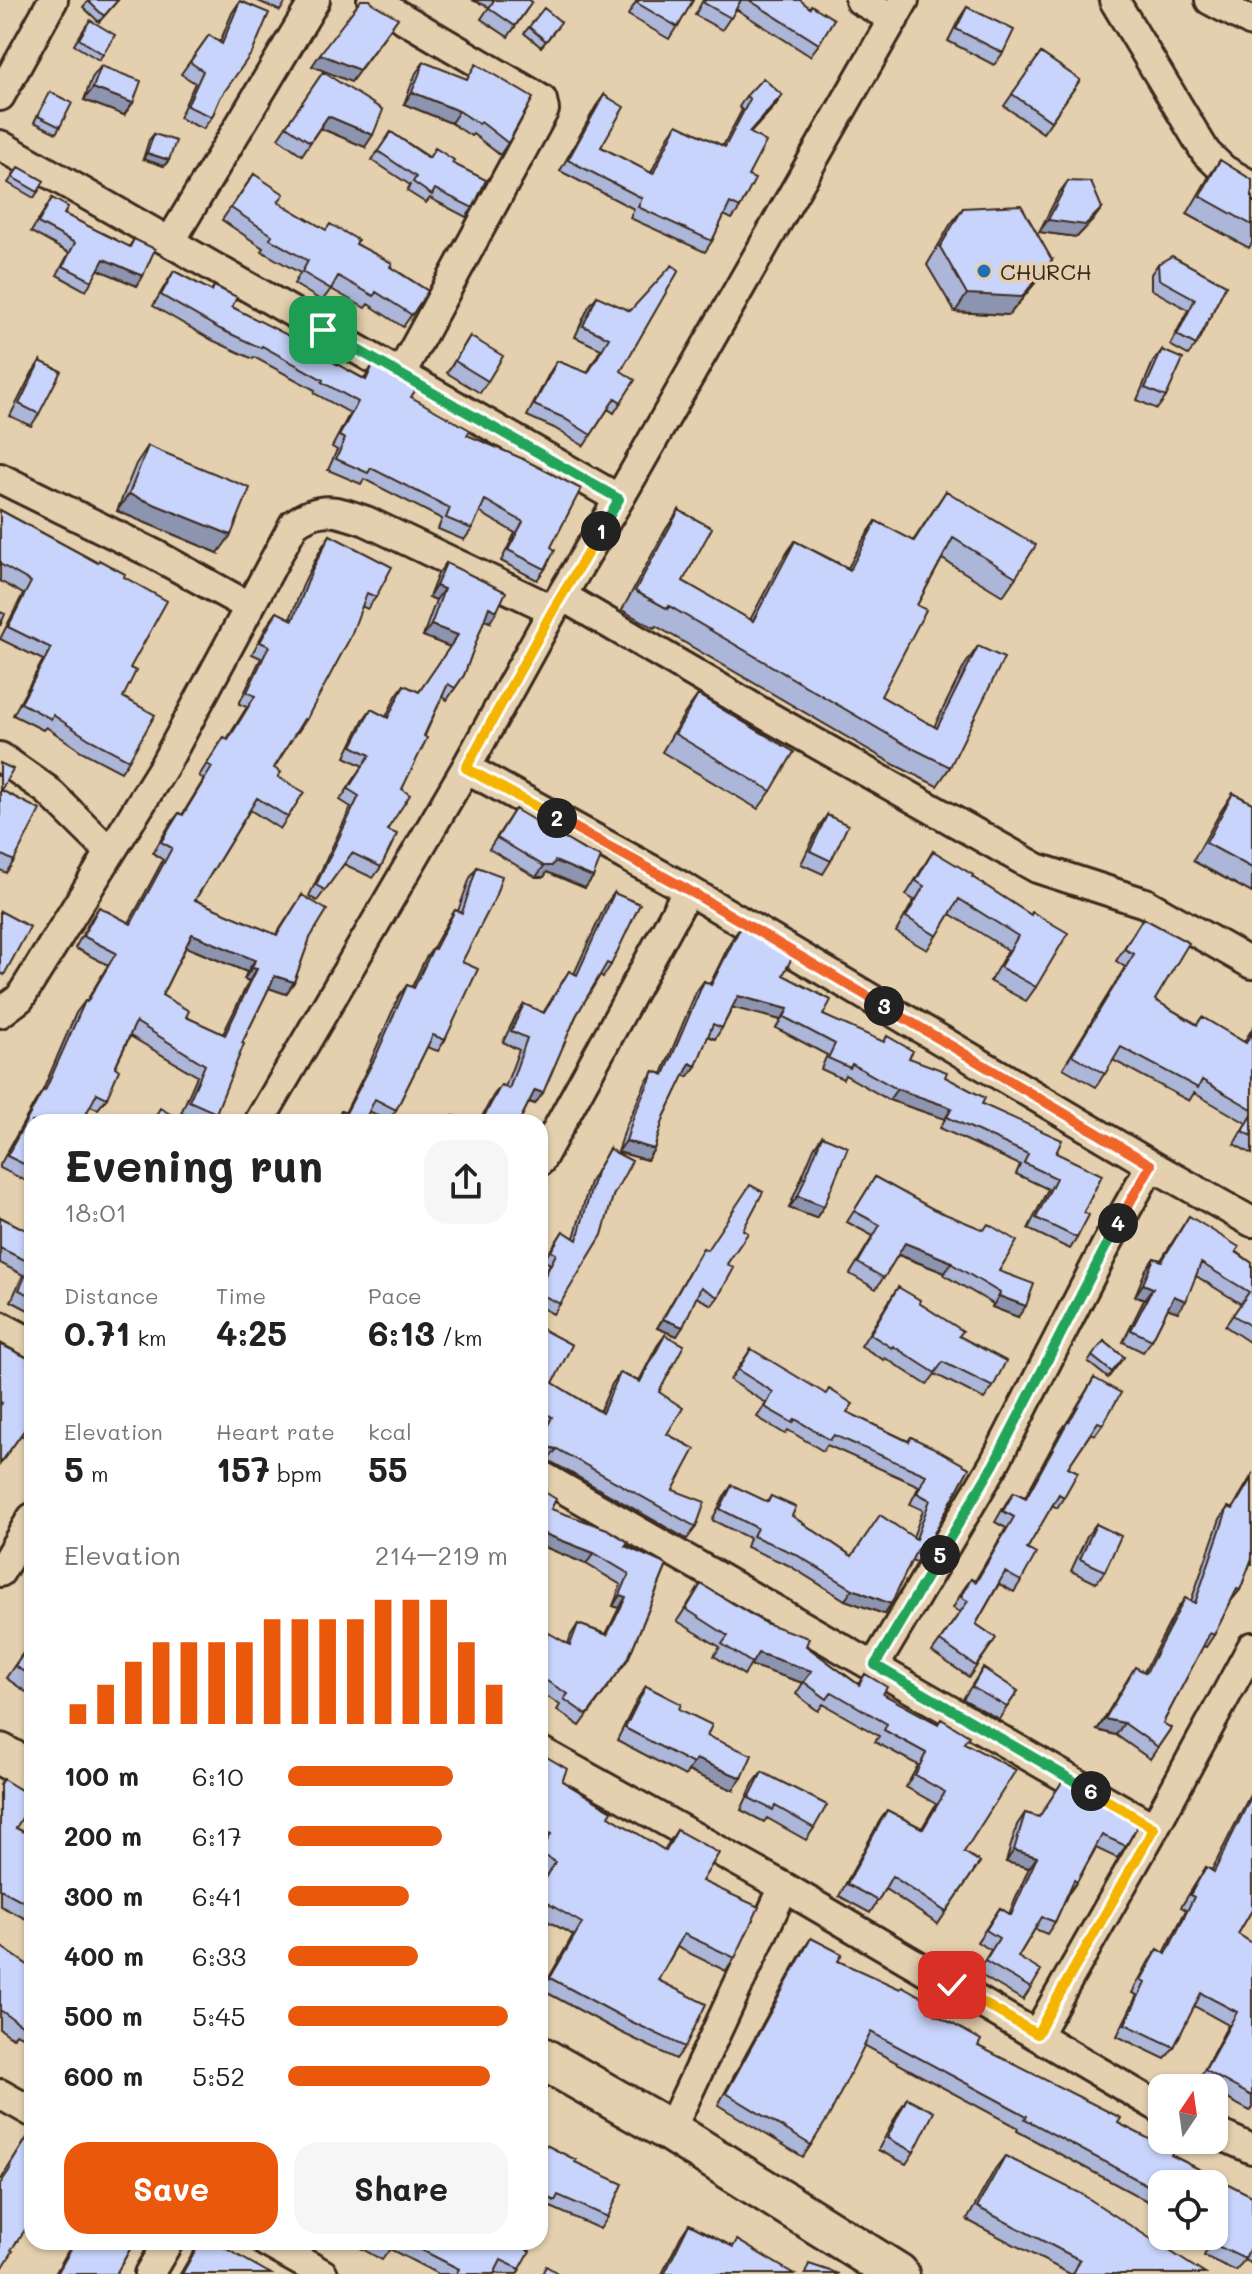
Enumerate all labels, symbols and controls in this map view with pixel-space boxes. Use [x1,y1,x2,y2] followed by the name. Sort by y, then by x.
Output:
[1000,257,1092,286] place label: CHURCH
[975,262,993,280] marker: CHURCH
[289,296,357,364] pin
[301,308,345,352] icon: arrive
[581,511,621,551] pin: 1
[596,516,606,545] text: 1
[537,798,577,838] pin: 2
[551,803,563,832] text: 2
[864,986,904,1026] pin: 3
[877,991,891,1020] text: 3
[64,1136,323,1193] text: Evening run
[424,1140,508,1224] button: share
[64,1195,127,1229] text: 18:01
[1098,1203,1138,1243] pin: 4
[1111,1208,1125,1237] text: 4
[64,1281,159,1310] text: Distance
[216,1281,266,1310] text: Time
[368,1281,422,1310] text: Pace
[64,1310,130,1355] text: 0.71
[216,1310,287,1355] text: 4:25
[368,1310,435,1355] text: 6:13
[130,1323,167,1352] text: km
[435,1323,483,1352] text: /km
[64,1417,163,1446] text: Elevation
[216,1417,335,1446] text: Heart rate
[368,1417,412,1446] text: kcal
[64,1446,84,1491] text: 5
[216,1446,270,1491] text: 157
[368,1446,408,1491] text: 55
[84,1459,108,1488] text: m
[270,1459,322,1488] text: bpm
[920,1535,960,1575] pin: 5
[64,1538,181,1572] text: Elevation
[375,1538,508,1572] text: 214–219 m
[934,1540,946,1569] text: 5
[64,1759,139,1793] text: 100 m
[192,1759,243,1793] text: 6:10
[1071,1771,1111,1811] pin: 6
[1084,1776,1098,1805] text: 6
[64,1819,142,1853] text: 200 m
[192,1819,242,1853] text: 6:17
[64,1879,143,1913] text: 300 m
[192,1879,243,1913] text: 6:41
[64,1939,144,1973] text: 400 m
[192,1939,246,1973] text: 6:33
[918,1951,986,2019] pin
[930,1963,974,2007] icon: check
[64,1999,143,2033] text: 500 m
[192,1999,246,2033] text: 5:45
[64,2059,143,2093] text: 600 m
[192,2059,245,2093] text: 5:52
[1148,2074,1228,2154] north arrow
[1148,2074,1228,2250] map controls
[64,2142,278,2234] button: Save
[294,2142,508,2234] button: Share
[1148,2170,1228,2250] button: locate

